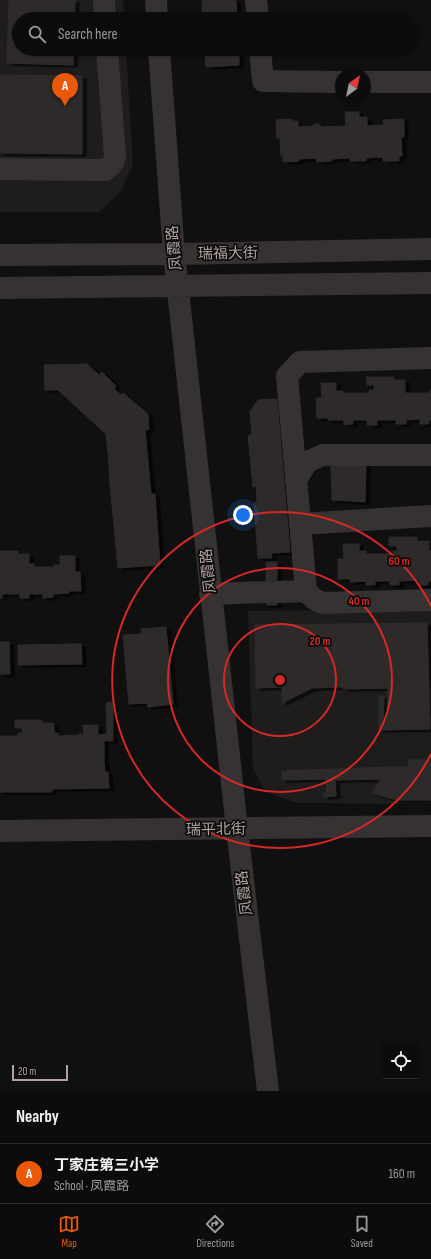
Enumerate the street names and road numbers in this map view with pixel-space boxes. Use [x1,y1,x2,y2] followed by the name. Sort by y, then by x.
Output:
[163,225,186,271] street label: 凤霞路
[198,243,258,264] street label: 瑞福大街
[197,548,220,594] street label: 凤霞路
[186,819,246,840] street label: 瑞平北街
[232,869,257,916] street label: 凤霞路

